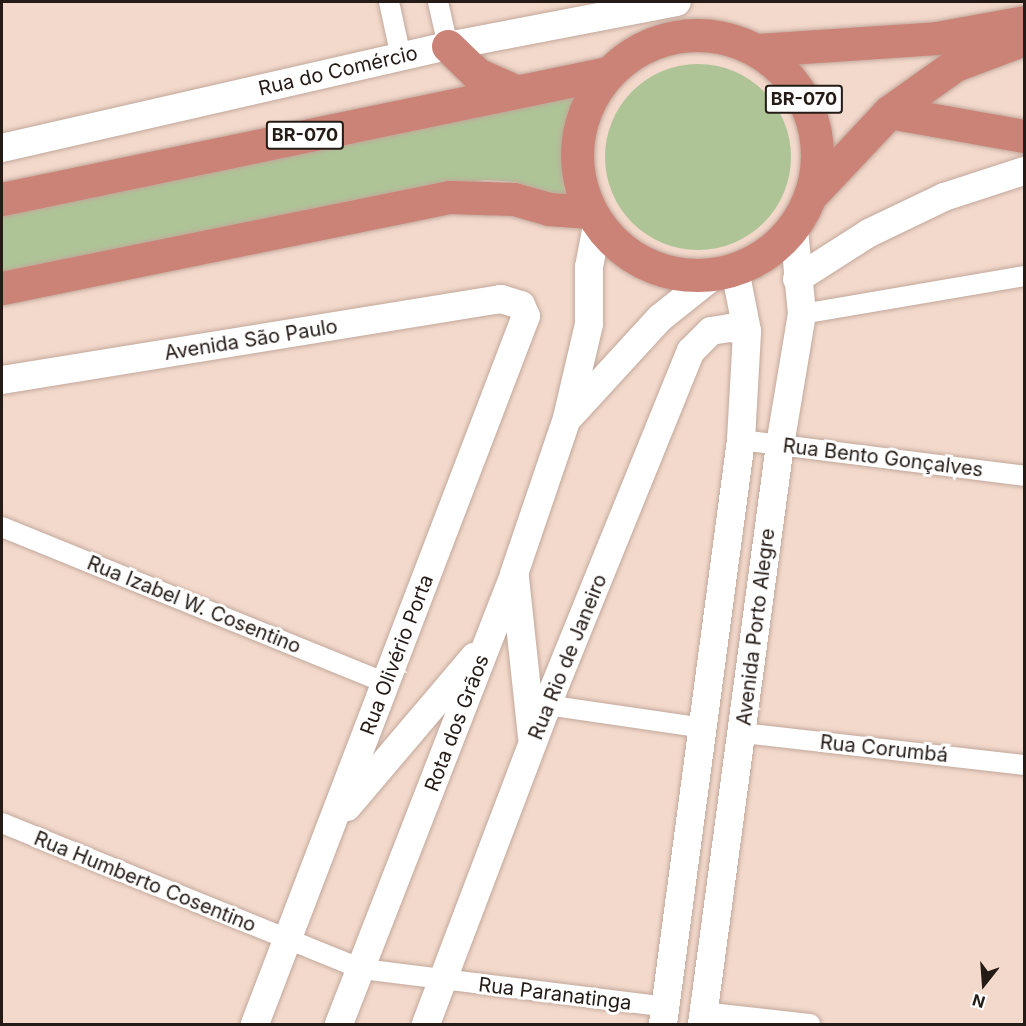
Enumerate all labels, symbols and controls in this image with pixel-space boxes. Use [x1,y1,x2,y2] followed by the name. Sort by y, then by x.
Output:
[256,41,420,101] street label: Rua do Comércio
[764,84,844,114] road number: BR-070
[264,120,346,150] road number: BR-070
[163,314,339,366] street label: Avenida São Paulo
[781,434,985,482] street label: Rua Bento Gonçalves
[732,527,780,727] street label: Avenida Porto Alegre
[84,551,304,659] street label: Rua Izabel W. Cosentino
[355,571,439,739] street label: Rua Olivério Porta
[524,571,612,743] street label: Rua Rio de Janeiro
[420,651,494,795] street label: Rota dos Grãos
[819,730,949,768] street label: Rua Corumbá
[30,826,260,938] street label: Rua Humberto Cosentino
[954,954,1014,1014] north arrow
[477,973,633,1015] street label: Rua Paranatinga
[970,990,988,1013] text: N

